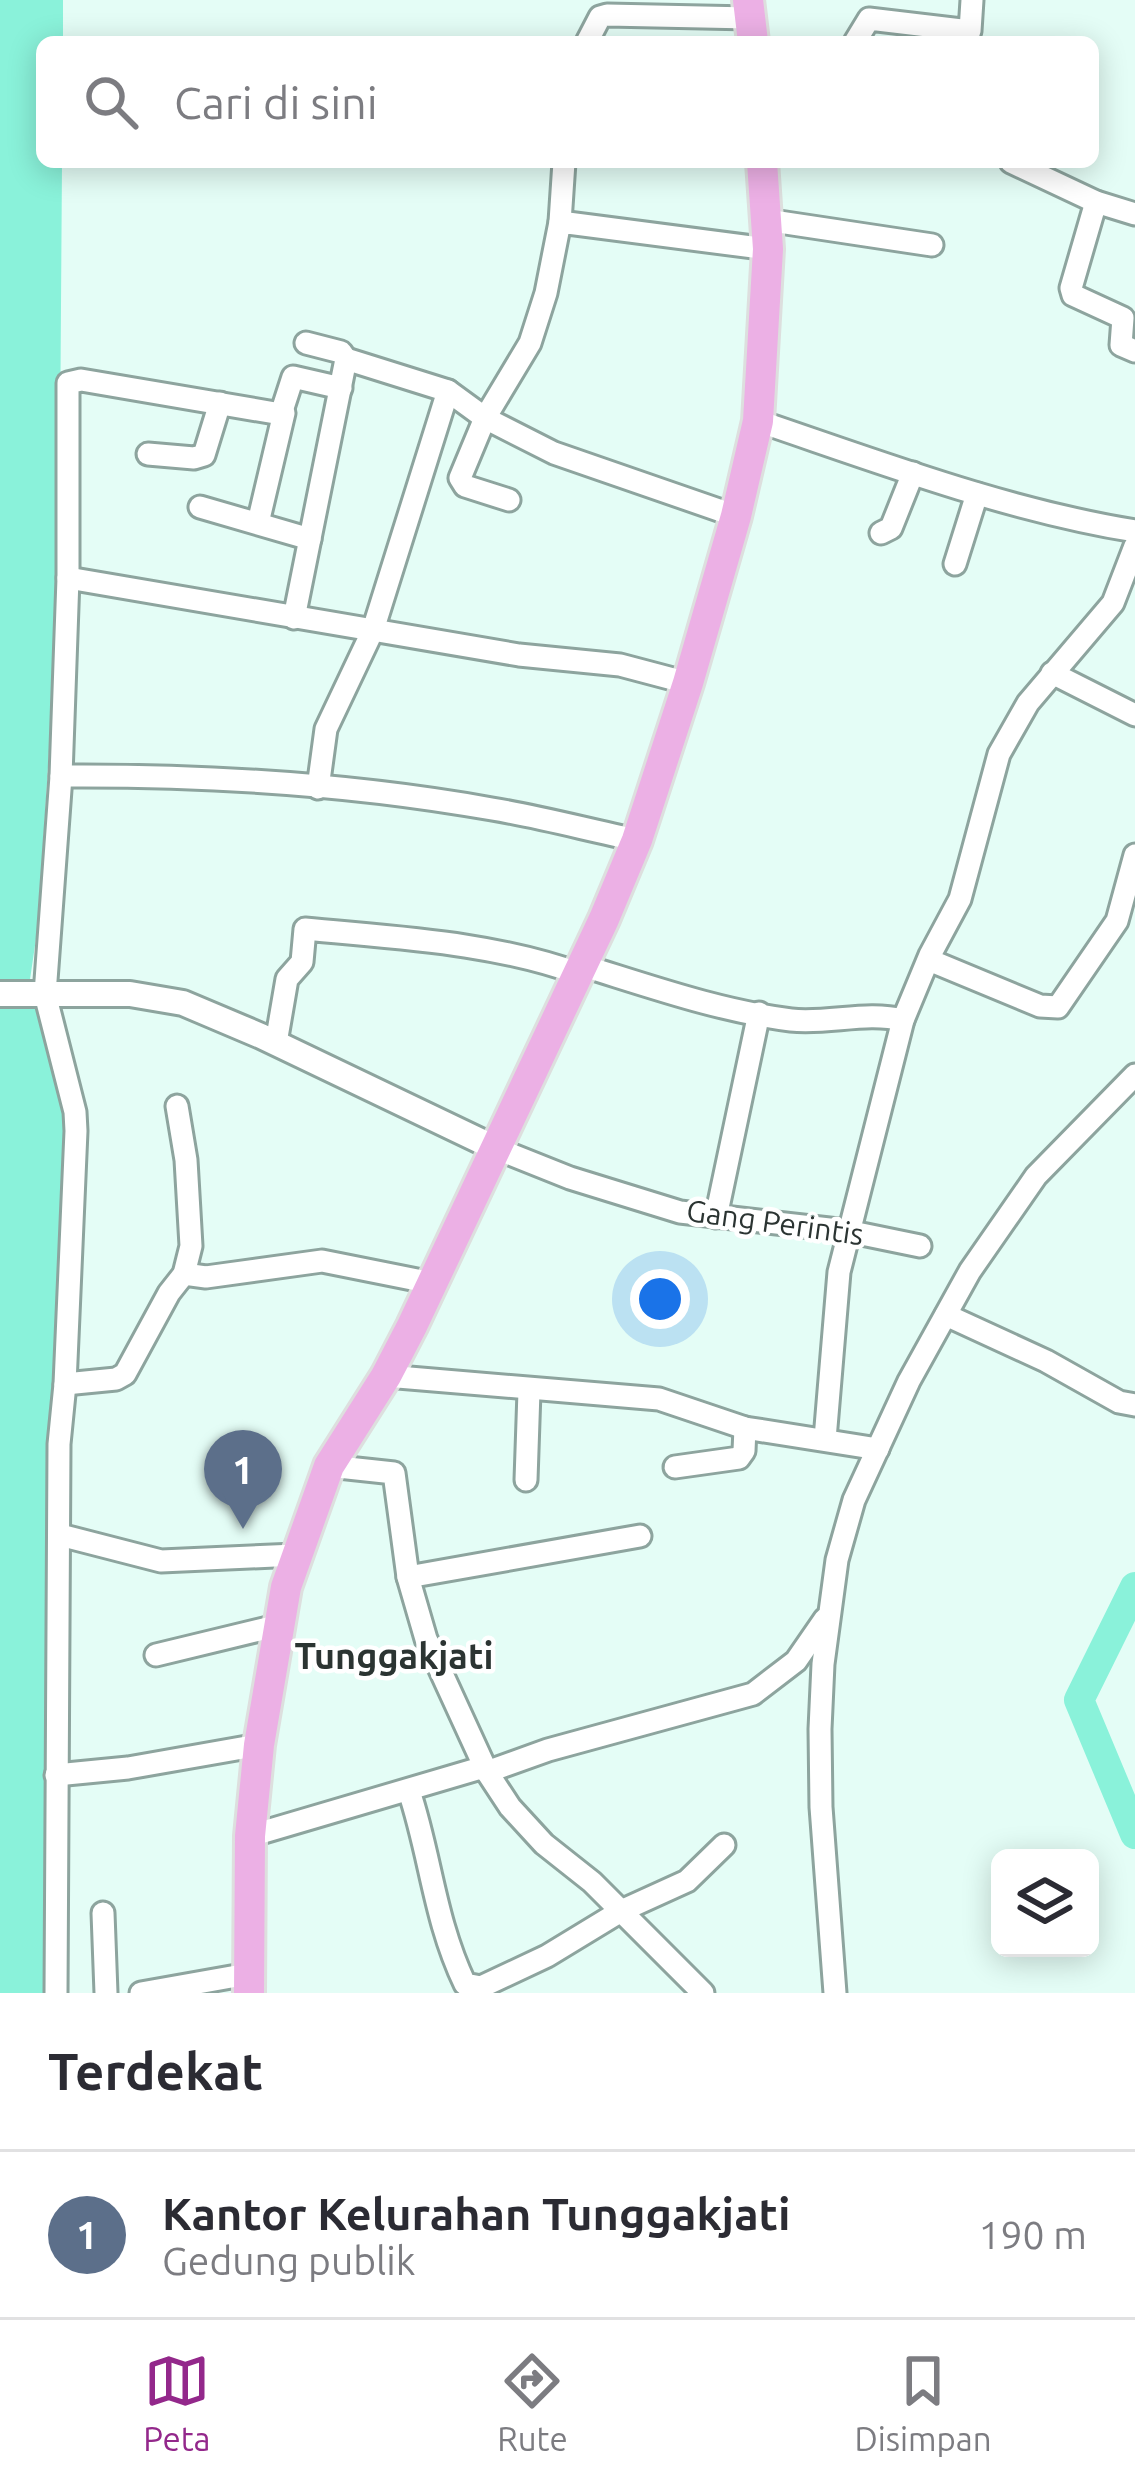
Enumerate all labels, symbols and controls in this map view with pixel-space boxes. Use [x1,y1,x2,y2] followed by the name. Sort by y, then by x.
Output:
[36,36,1099,168] search box
[78,69,144,135] icon: search
[174,77,378,128] text: Cari di sini
[684,1193,866,1251] street label: Gang Perintis
[630,1269,690,1329] your location
[204,1430,282,1529] pin: 1
[295,1635,493,1676] district label: Tunggakjati
[991,1849,1099,1957] map controls
[991,1849,1099,1957] button: layers
[48,2042,263,2100] text: Terdekat
[162,2188,790,2239] text: Kantor Kelurahan Tunggakjati
[76,2213,98,2256] text: 1
[978,2213,1087,2256] text: 190 m
[162,2239,415,2282] text: Gedung publik
[143,2348,211,2457] tab: Peta
[497,2348,568,2457] tab: Rute
[854,2348,992,2457] tab: Disimpan

